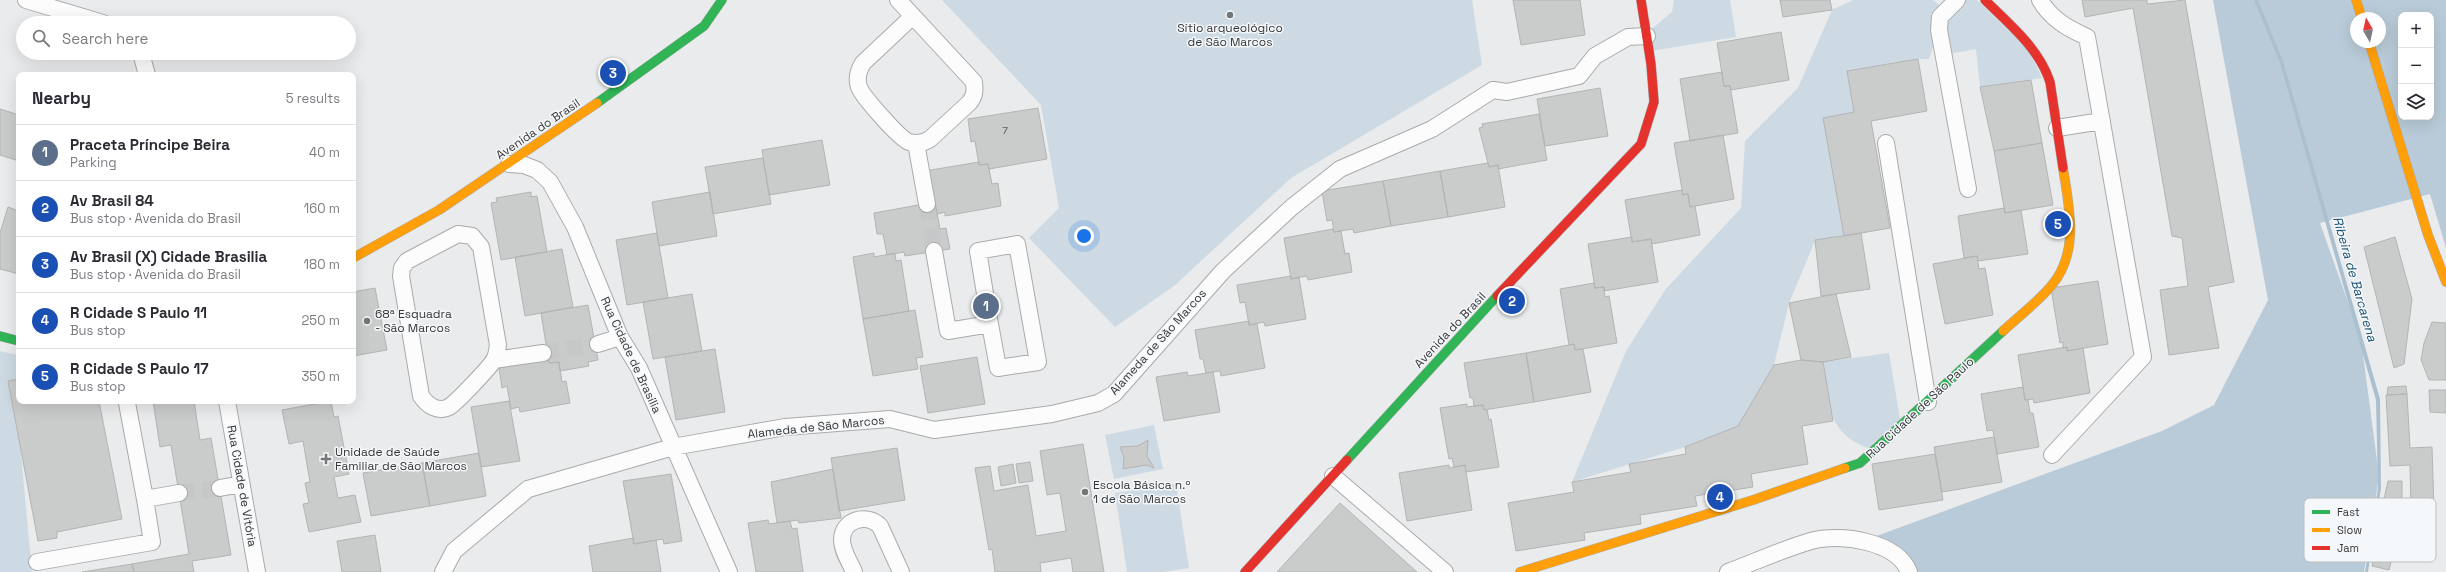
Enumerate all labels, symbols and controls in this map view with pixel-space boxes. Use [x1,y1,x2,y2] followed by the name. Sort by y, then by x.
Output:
[1225,10,1235,20] marker: Sítio arqueológico de São Marcos
[2350,12,2386,48] north arrow
[2398,12,2434,120] map controls
[2398,12,2434,48] button: +
[16,16,356,60] search box
[1177,20,1283,50] place label: Sítio arqueológico de São Marcos
[30,27,52,49] icon: search
[62,29,148,48] text: Search here
[2398,48,2434,84] button: −
[600,58,626,88] pin: 3
[2398,84,2434,120] button: layers
[32,87,91,109] text: Nearby
[286,90,340,107] text: 5 results
[493,95,583,163] street label: Avenida do Brasil
[1002,124,1008,137] house number: 7
[70,135,230,154] text: Praceta Príncipe Beira
[42,144,48,161] text: 1
[309,144,340,161] text: 40 m
[70,154,117,171] text: Parking
[70,191,154,210] text: Av Brasil 84
[41,200,49,217] text: 2
[304,200,340,217] text: 160 m
[2045,209,2071,239] pin: 5
[70,210,241,227] text: Bus stop · Avenida do Brasil
[2329,214,2381,344] water label: Ribeira de Barcarena
[1074,226,1094,246] your location
[70,247,267,266] text: Av Brasil (X) Cidade Brasilia
[41,256,49,273] text: 3
[304,256,340,273] text: 180 m
[70,266,241,283] text: Bus stop · Avenida do Brasil
[1106,286,1210,398] street label: Alameda de São Marcos
[1499,286,1525,316] pin: 2
[1411,289,1489,371] street label: Avenida do Brasil
[973,291,999,321] pin: 1
[597,294,665,416] street label: Rua Cidade de Brasília
[70,303,207,322] text: R Cidade S Paulo 11
[375,306,452,336] place label: 68ª Esquadra - São Marcos
[41,312,49,329] text: 4
[302,312,340,329] text: 250 m
[362,316,372,326] marker: 68ª Esquadra - São Marcos
[70,322,126,339] text: Bus stop
[1863,354,1977,462] street label: Rua Cidade de São Paulo
[70,359,209,378] text: R Cidade S Paulo 17
[41,368,49,385] text: 5
[302,368,340,385] text: 350 m
[70,378,126,395] text: Bus stop
[747,412,885,442] street label: Alameda de São Marcos
[223,424,261,548] street label: Rua Cidade de Vitória
[335,444,467,474] place label: Unidade de Saúde Familiar de São Marcos
[320,453,332,465] marker: Unidade de Saúde Familiar de São Marcos
[1093,477,1190,507] place label: Escola Básica n.º 1 de São Marcos
[1707,482,1733,512] pin: 4
[1080,487,1090,497] marker: Escola Básica n.º 1 de São Marcos
[2304,498,2436,562] legend
[2337,505,2360,519] text: Fast
[2337,523,2362,537] text: Slow
[2337,541,2359,555] text: Jam

